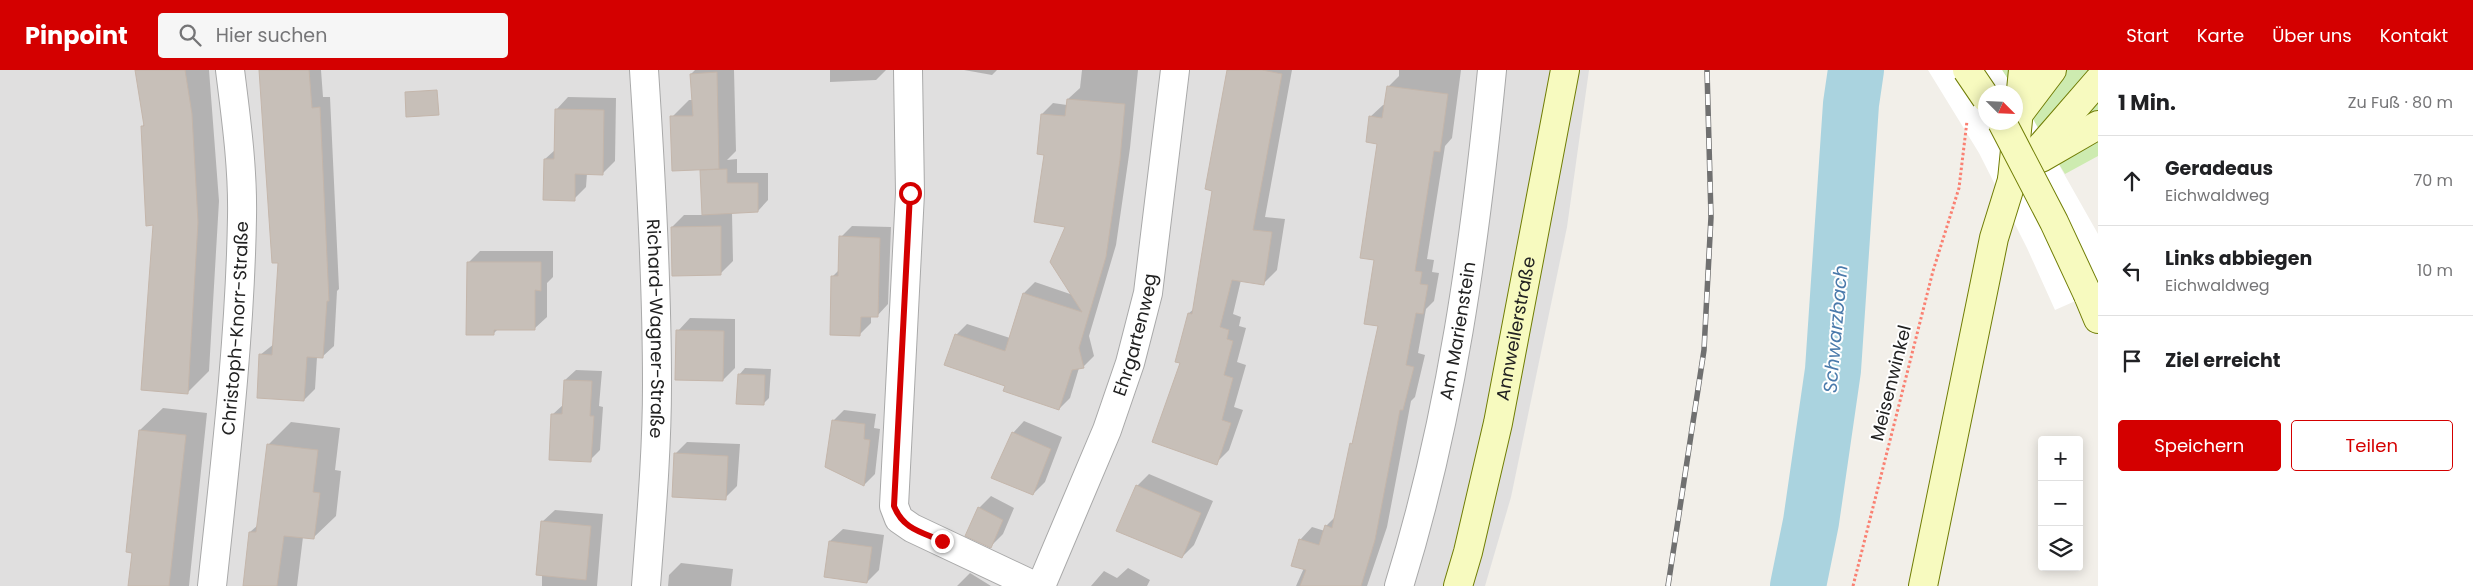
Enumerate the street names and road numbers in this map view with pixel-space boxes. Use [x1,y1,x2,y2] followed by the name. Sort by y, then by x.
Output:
[641,218,670,439] street label: Richard-Wagner-Straße
[215,221,254,436] street label: Christoph-Knorr-Straße
[1490,254,1541,403] street label: Annweilerstraße
[1433,260,1481,402] street label: Am Marienstein
[1107,272,1162,399] street label: Ehrgartenweg
[1864,322,1917,444] street label: Meisenwinkel

